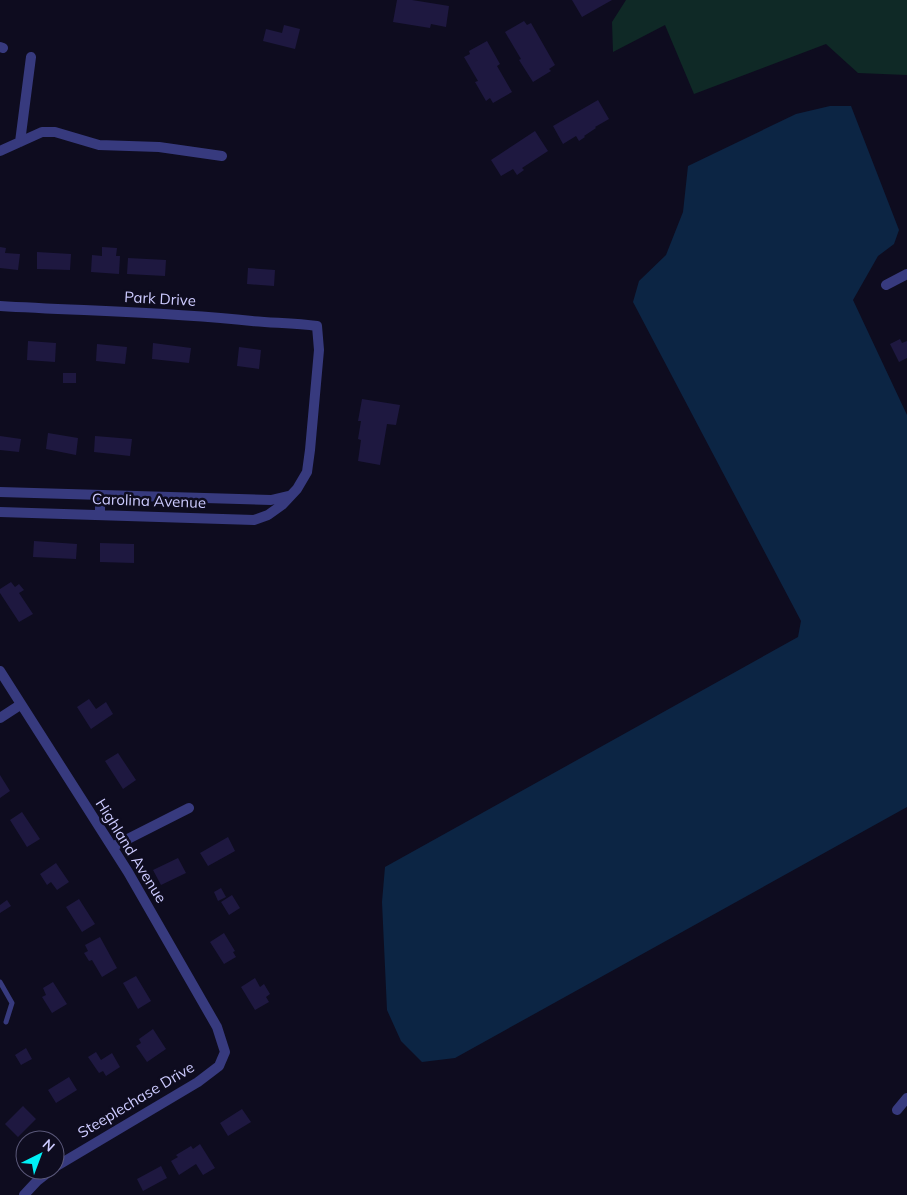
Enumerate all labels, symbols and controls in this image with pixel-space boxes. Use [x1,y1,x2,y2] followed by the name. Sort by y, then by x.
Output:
[124,287,196,310] street label: Park Drive
[92,489,206,512] street label: Carolina Avenue
[92,795,171,906] street label: Highland Avenue
[74,1057,197,1142] street label: Steeplechase Drive
[15,1130,65,1180] north arrow
[39,1135,59,1156] text: N

